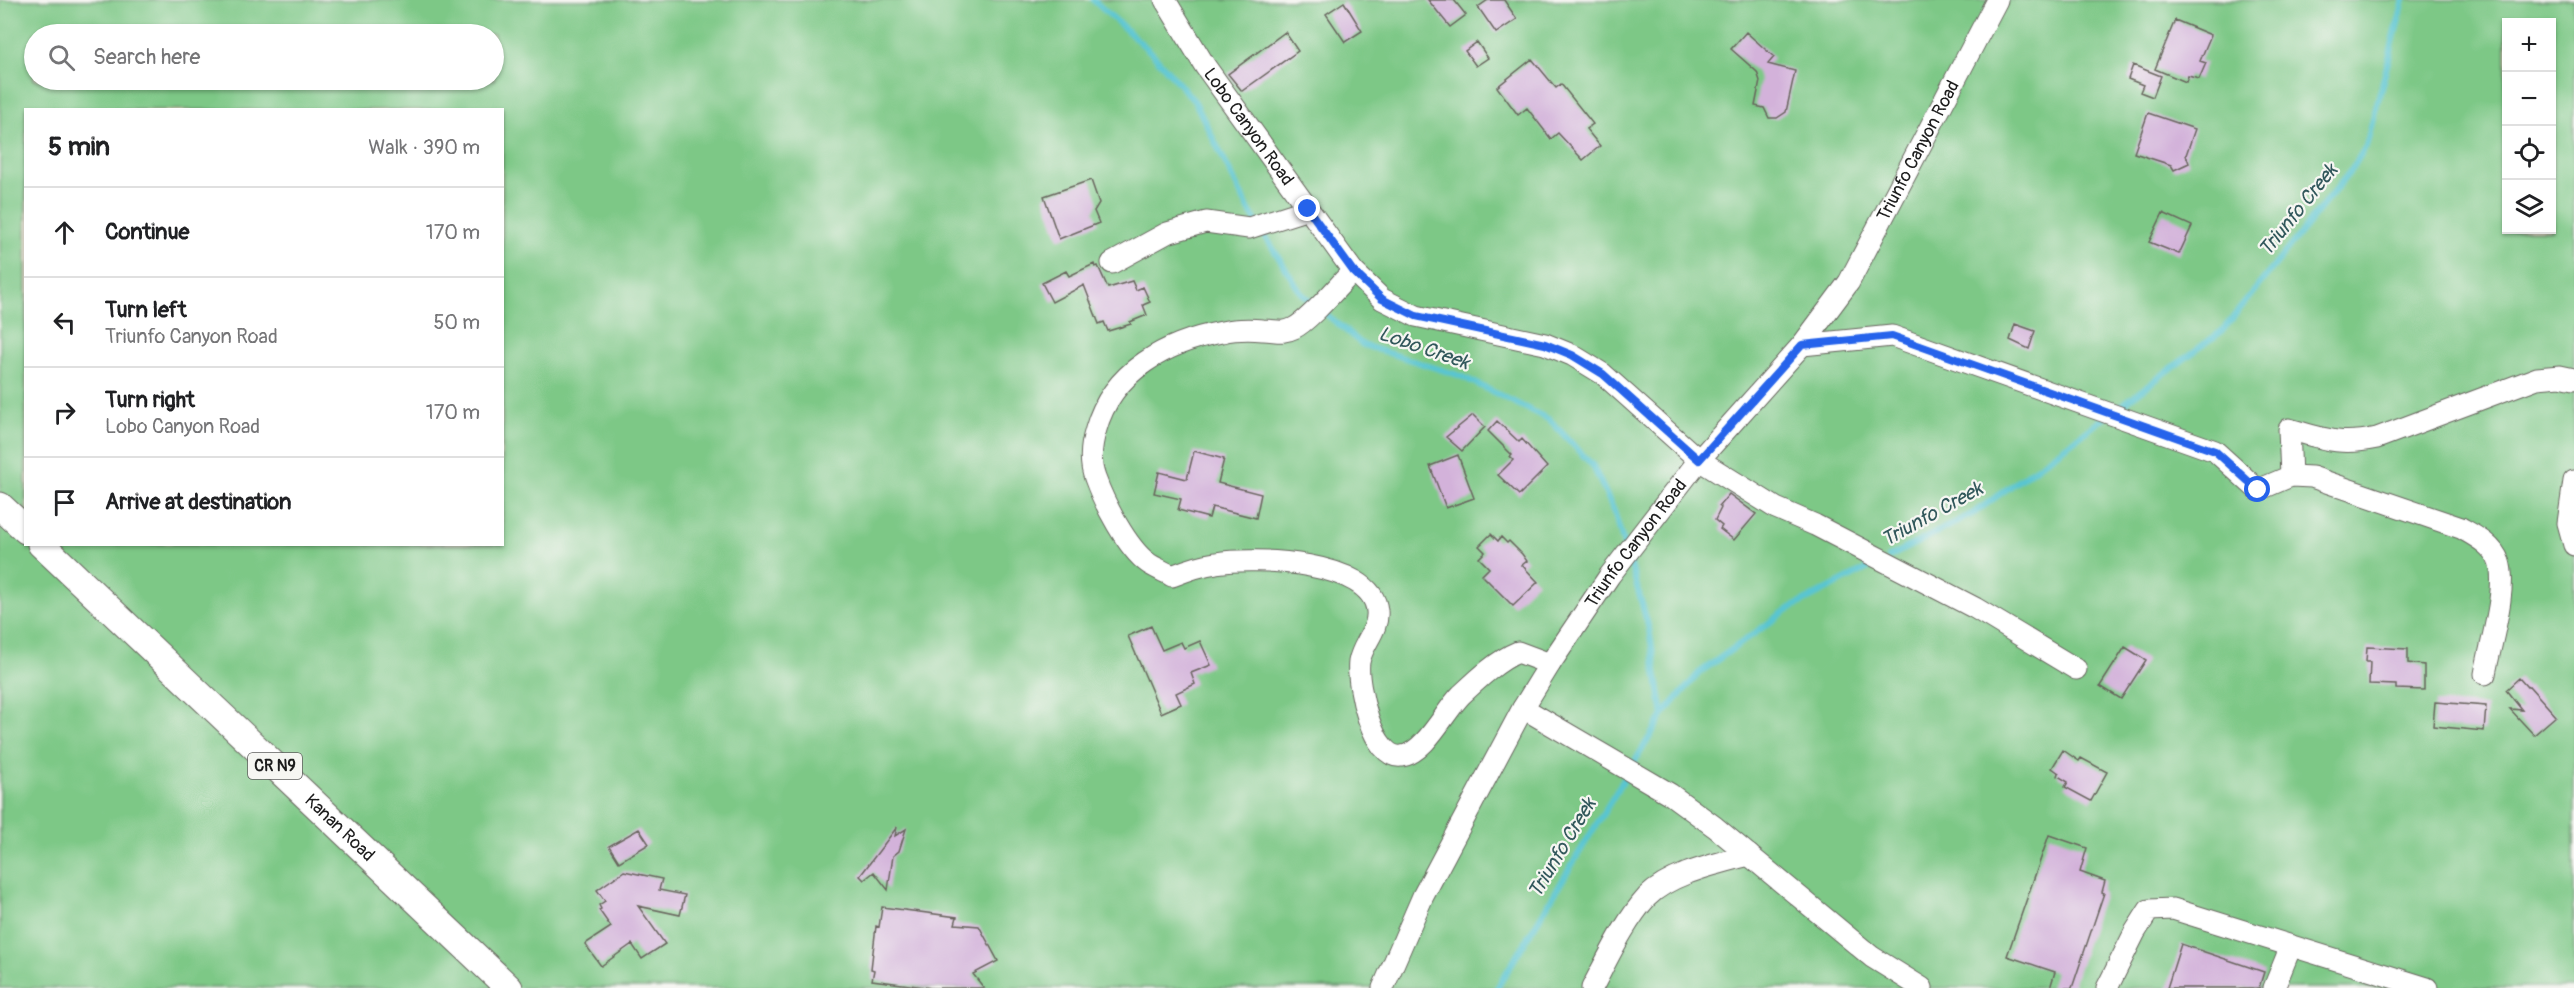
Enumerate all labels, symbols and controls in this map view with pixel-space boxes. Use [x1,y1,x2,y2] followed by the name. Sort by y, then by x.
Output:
[2502,18,2556,234] map controls
[2502,18,2556,72] button: +
[24,24,504,90] search box
[45,41,78,74] icon: search
[93,43,200,71] text: Search here
[1199,63,1299,190] street label: Lobo Canyon Road
[2502,72,2556,126] button: −
[1872,76,1964,225] street label: Triunfo Canyon Road
[2502,126,2556,180] button: locate
[48,131,110,163] text: 5 min
[368,135,480,160] text: Walk · 390 m
[2253,157,2344,261] water label: Triunfo Creek
[2502,180,2556,234] button: layers
[1294,195,1320,221] route end
[48,216,81,249] icon: ahead
[105,218,189,246] text: Continue
[426,220,480,245] text: 170 m
[105,296,187,324] text: Turn left
[48,306,81,339] icon: left
[433,310,480,335] text: 50 m
[1375,321,1474,376] water label: Lobo Creek
[105,324,278,349] text: Triunfo Canyon Road
[105,386,195,414] text: Turn right
[48,396,81,429] icon: right
[426,400,480,425] text: 170 m
[105,414,260,439] text: Lobo Canyon Road
[1580,474,1692,612] street label: Triunfo Canyon Road
[1877,475,1988,552] water label: Triunfo Creek
[2244,476,2270,502] route start
[48,486,81,519] icon: arrive
[105,488,291,516] text: Arrive at destination
[248,753,302,779] road number: CR N9
[300,789,380,866] street label: Kanan Road
[1523,792,1602,902] water label: Triunfo Creek

